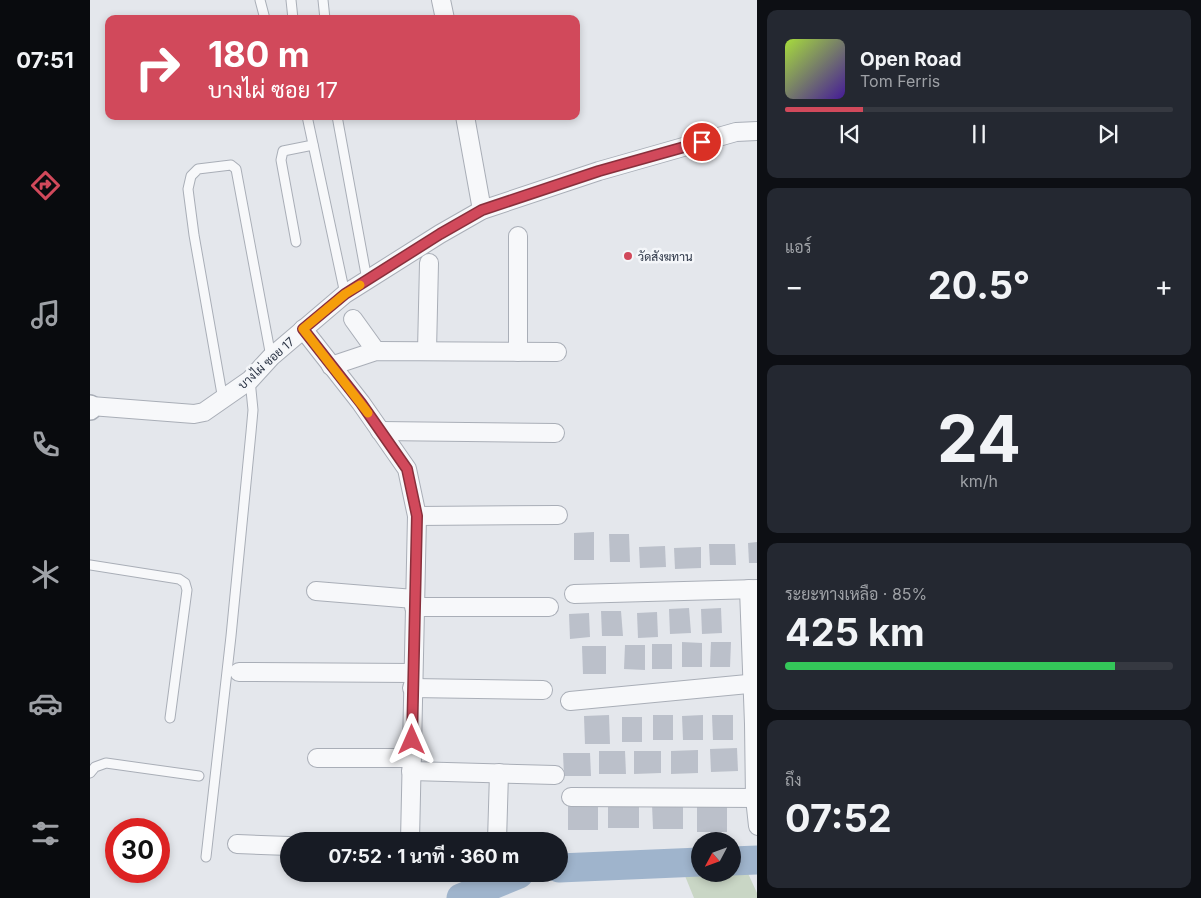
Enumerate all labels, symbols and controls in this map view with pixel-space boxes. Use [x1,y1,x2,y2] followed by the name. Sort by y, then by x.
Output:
[208,33,310,75] text: 180 m
[125,35,190,100] icon: right
[16,47,74,73] text: 07:51
[860,48,961,71] text: Open Road
[860,71,940,91] text: Tom Ferris
[208,77,338,103] text: บางไผ่ ซอย 17
[836,120,864,148] icon: previous
[965,120,993,148] icon: pause
[1094,120,1122,148] icon: next
[681,121,723,163] pin
[688,128,716,156] icon: arrive
[28,168,63,203] icon: directions
[785,237,811,257] text: แอร์
[638,249,693,264] place label: วัดสังฆทาน
[622,250,634,262] marker: วัดสังฆทาน
[928,262,1030,308] text: 20.5°
[785,269,804,303] text: −
[1154,269,1173,303] text: +
[28,297,63,332] icon: music
[235,334,298,392] street label: บางไผ่ ซอย 17
[937,399,1021,478] text: 24
[28,427,63,462] icon: phone
[960,471,998,491] text: km/h
[28,557,63,592] icon: climate
[785,584,927,604] text: ระยะทางเหลือ · 85%
[785,609,925,655] text: 425 km
[28,686,63,721] icon: car
[385,713,437,765] position arrow
[785,770,802,790] text: ถึง
[785,795,892,841] text: 07:52
[28,816,63,851] icon: filters
[105,818,170,883] speed limit sign: 30
[691,832,741,882] north arrow
[691,832,741,882] map controls
[329,845,519,868] text: 07:52 · 1 นาที · 360 m

